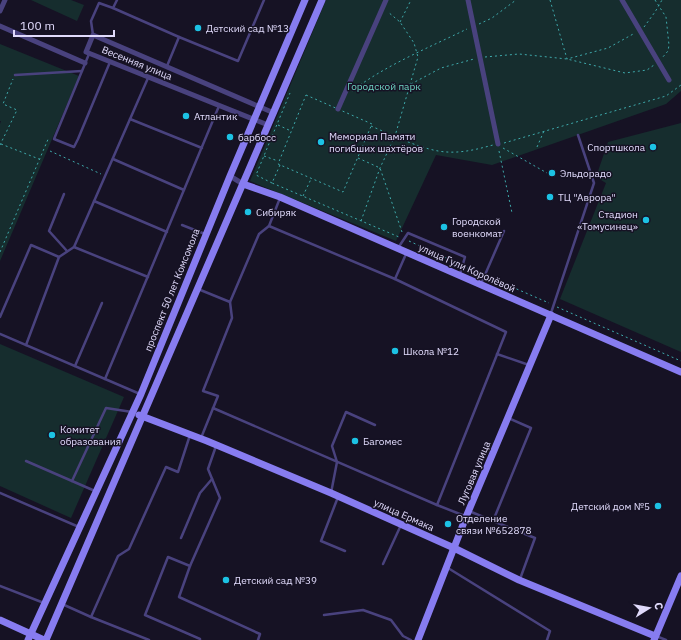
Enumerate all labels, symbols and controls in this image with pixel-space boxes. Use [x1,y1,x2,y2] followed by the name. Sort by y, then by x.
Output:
[14,12,114,38] scale bar
[20,18,55,33] text: 100 m
[206,22,289,35] place label: Детский сад №13
[193,23,203,33] marker: Детский сад №13
[100,43,175,83] street label: Весенняя улица
[347,80,421,93] park label: Городской парк
[194,110,238,123] place label: Атлантик
[181,111,191,121] marker: Атлантик
[329,130,423,155] place label: Мемориал Памяти погибших шахтёров
[238,131,276,144] place label: барбосс
[225,132,235,142] marker: барбосс
[316,137,326,147] marker: Мемориал Памяти погибших шахтёров
[587,141,646,154] place label: Спортшкола
[648,142,658,152] marker: Спортшкола
[560,167,612,180] place label: Эльдорадо
[547,168,557,178] marker: Эльдорадо
[558,191,616,204] place label: ТЦ "Аврора"
[545,192,555,202] marker: ТЦ "Аврора"
[256,206,297,219] place label: Сибиряк
[243,207,253,217] marker: Сибиряк
[577,208,638,233] place label: Стадион «Томусинец»
[452,215,503,240] place label: Городской военкомат
[641,215,651,225] marker: Стадион «Томусинец»
[439,222,449,232] marker: Городской военкомат
[141,226,203,353] street label: проспект 50 лет Комсомола
[416,241,518,295] street label: улица Гули Королёвой
[403,345,459,358] place label: Школа №12
[390,346,400,356] marker: Школа №12
[60,423,121,448] place label: Комитет образования
[47,430,57,440] marker: Комитет образования
[363,435,402,448] place label: Багомес
[350,436,360,446] marker: Багомес
[455,439,493,507] street label: Луговая улица
[372,496,437,534] street label: улица Ермака
[571,500,650,513] place label: Детский дом №5
[653,501,663,511] marker: Детский дом №5
[456,512,531,537] place label: Отделение связи №652878
[443,519,453,529] marker: Отделение связи №652878
[234,574,317,587] place label: Детский сад №39
[221,575,231,585] marker: Детский сад №39
[629,588,669,628] north arrow
[651,601,666,611] text: С

